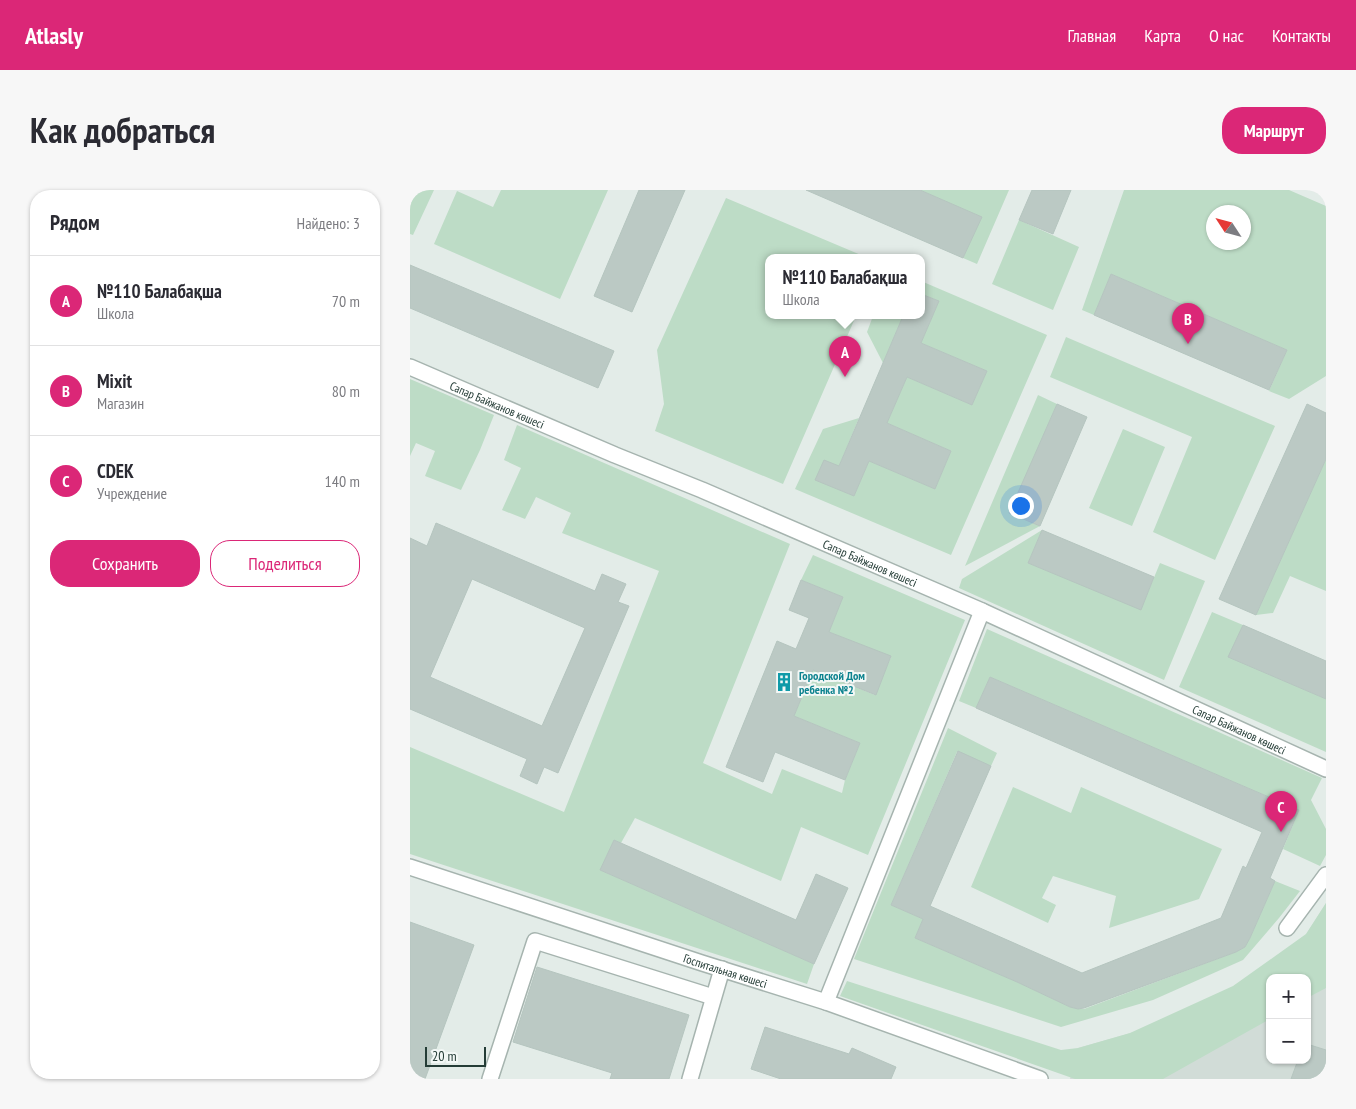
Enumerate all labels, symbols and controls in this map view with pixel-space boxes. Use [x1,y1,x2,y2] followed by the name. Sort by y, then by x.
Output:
[25,20,83,51] text: Atlasly
[1068,24,1116,47] text: Главная
[1144,24,1181,47] text: Карта
[1209,24,1244,47] text: О нас
[1272,24,1331,47] text: Контакты
[30,107,215,153] text: Как добраться
[1222,107,1326,154] button: Маршрут
[1206,205,1251,250] north arrow
[50,209,100,236] text: Рядом
[297,213,360,233] text: Найдено: 3
[765,254,925,319] popup
[783,265,907,289] text: №110 Балабақша
[97,279,222,303] text: №110 Балабақша
[783,289,820,309] text: Школа
[62,291,70,311] text: A
[332,291,360,311] text: 70 m
[97,303,134,323] text: Школа
[1172,303,1204,344] pin: B
[829,336,861,377] pin: A
[97,369,132,393] text: Mixit
[448,378,547,431] street label: Сапар Байжанов көшесі
[62,381,70,401] text: B
[332,381,360,401] text: 80 m
[97,393,144,413] text: Магазин
[97,459,134,483] text: CDEK
[62,471,70,491] text: C
[325,471,360,491] text: 140 m
[97,483,167,503] text: Учреждение
[1008,493,1034,519] your location
[821,536,920,590] street label: Сапар Байжанов көшесі
[50,540,200,587] button: Сохранить
[210,540,360,587] button: Поделиться
[799,668,865,697] place label: Городской Дом ребенка №2
[773,671,795,693] building icon: Городской Дом ребенка №2
[1190,701,1288,757] street label: Сапар Байжанов көшесі
[1265,791,1297,832] pin: C
[682,950,769,991] street label: Госпитальная көшесі
[1266,974,1311,1064] map controls
[1266,974,1311,1019] button: +
[1266,1019,1311,1064] button: −
[425,1044,486,1067] scale bar
[432,1047,457,1065] text: 20 m

